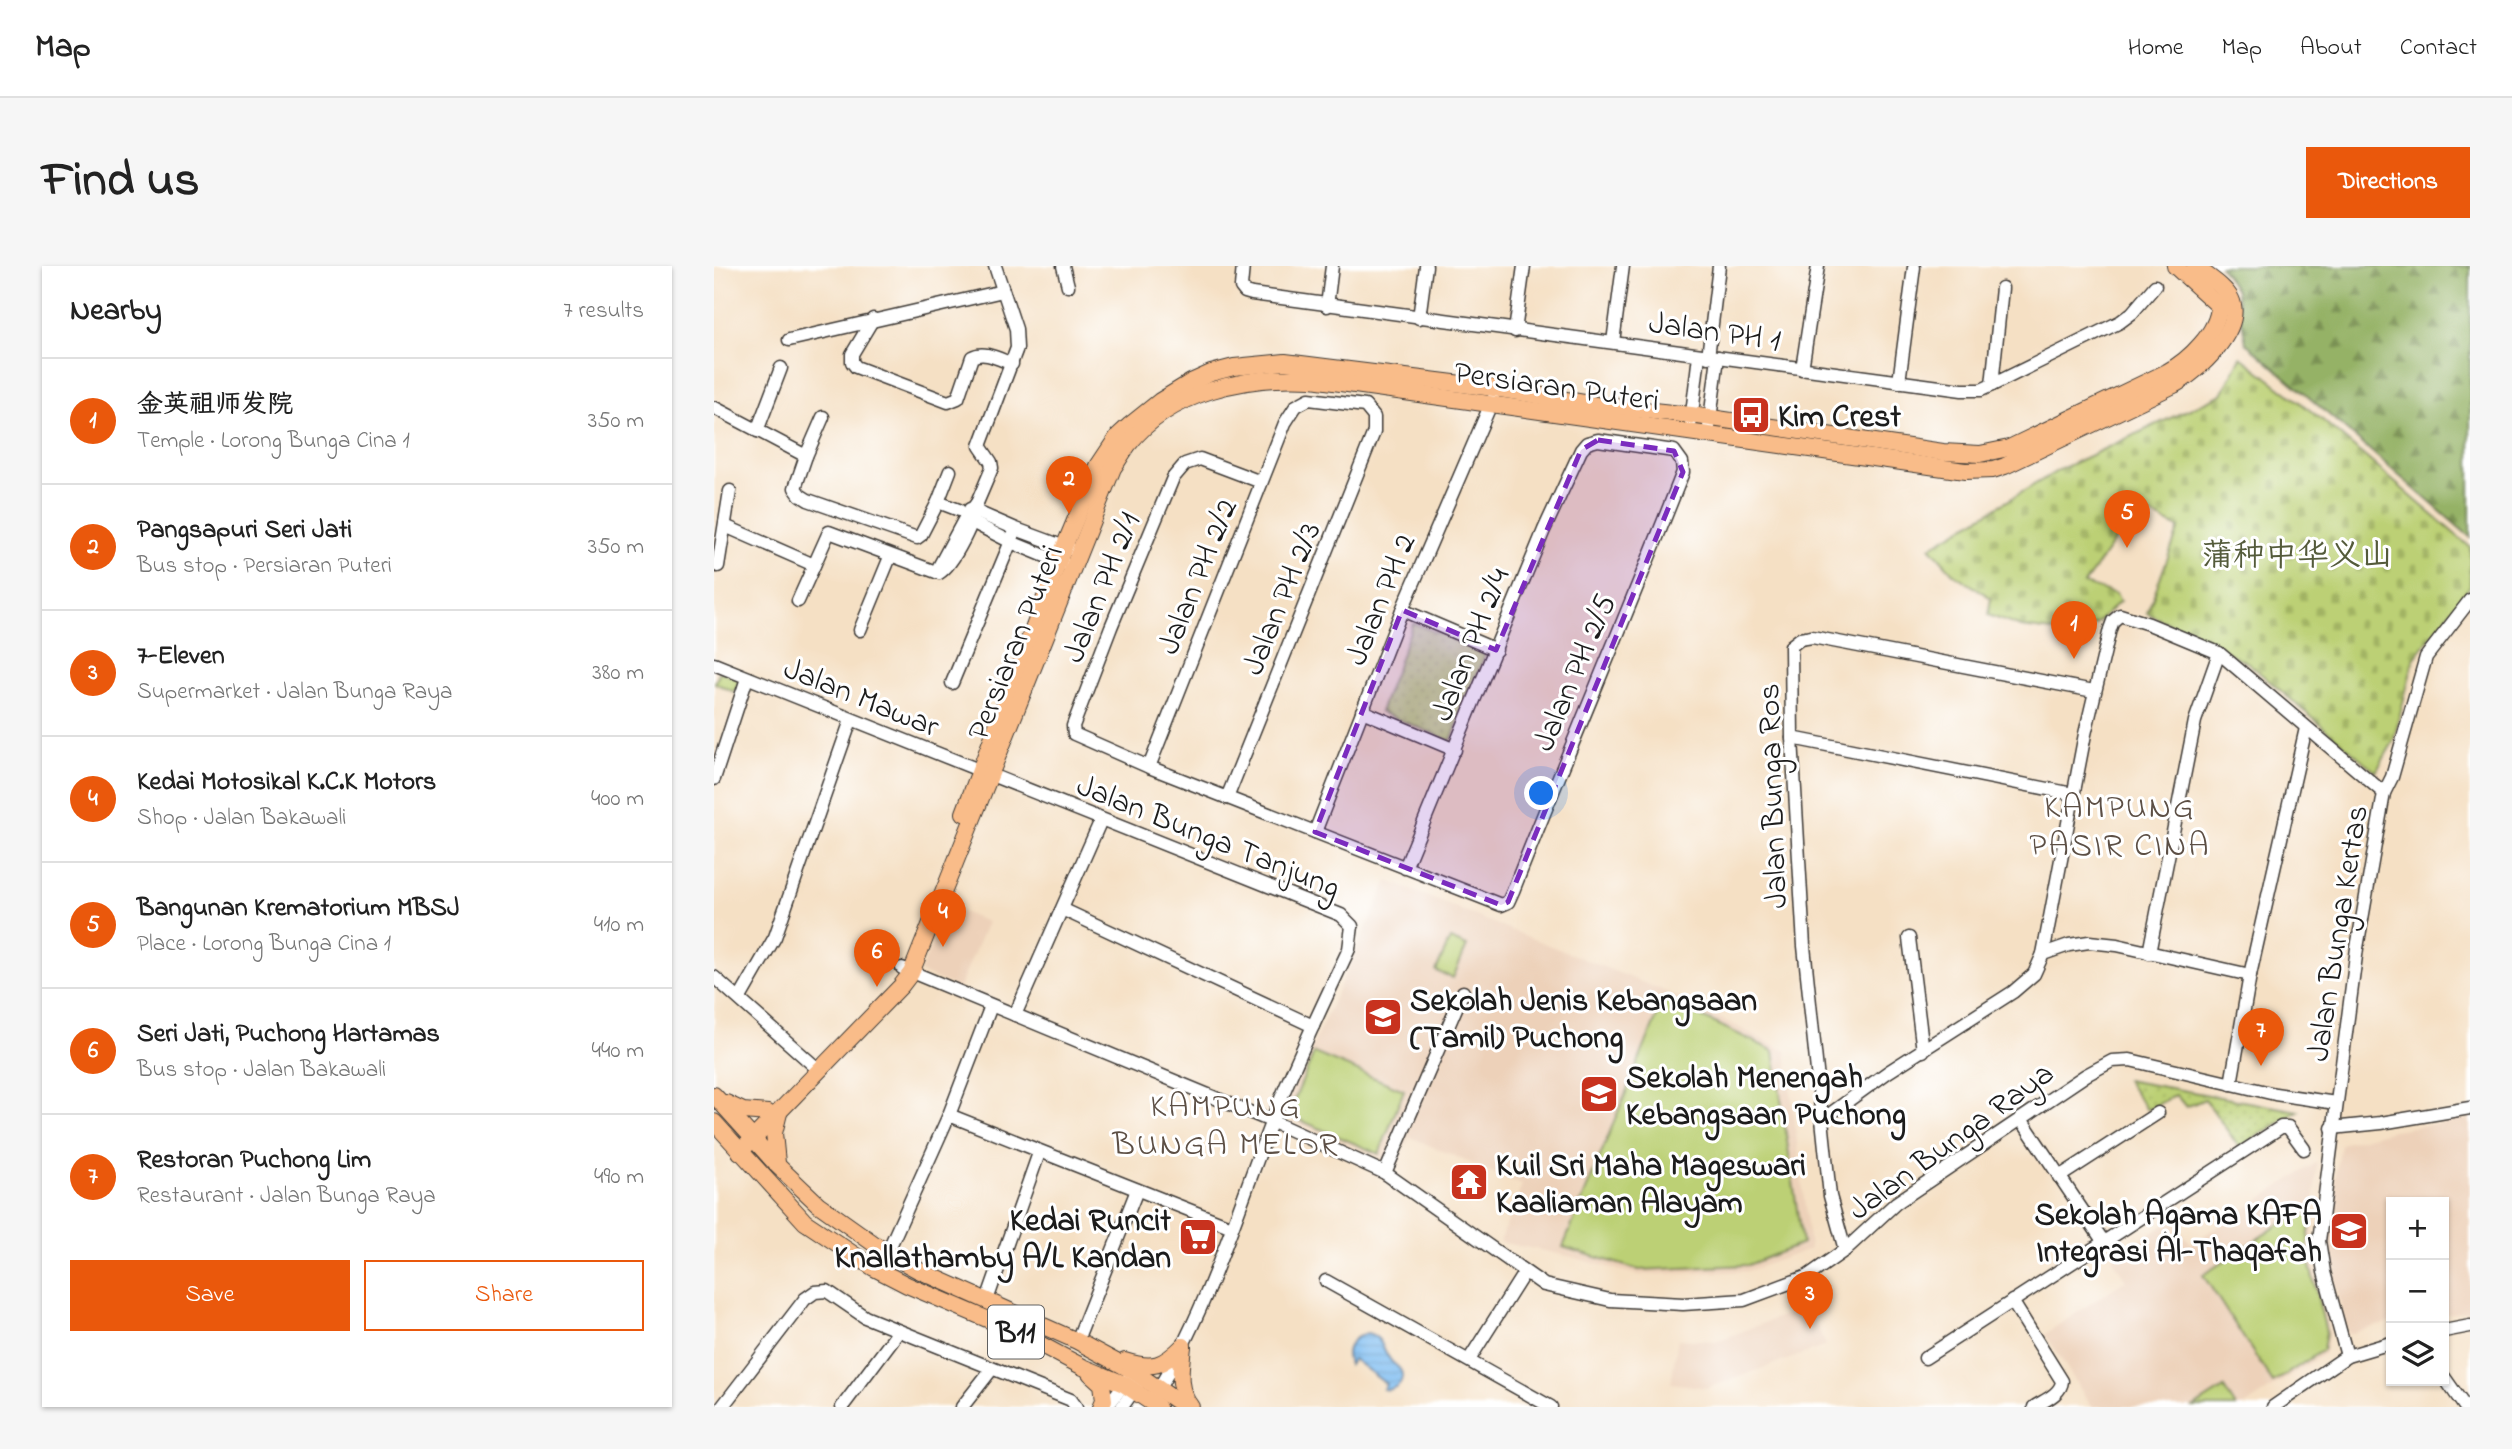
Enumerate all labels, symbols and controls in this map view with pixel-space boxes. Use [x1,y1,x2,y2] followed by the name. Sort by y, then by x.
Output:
[35,24,91,72] text: Map
[2128,31,2184,66] text: Home
[2222,31,2262,66] text: Map
[2300,31,2362,66] text: About
[2400,31,2477,66] text: Contact
[42,146,199,218] text: Find us
[2306,147,2470,218] button: Directions
[70,290,162,334] text: Nearby
[563,295,644,328] text: 7 results
[1646,301,1783,366] street label: Jalan PH 1
[1451,351,1662,426] street label: Persiaran Puteri
[137,387,293,425] text: 金英祖师发院
[1730,394,1772,436] bus stop icon: Kim Crest
[1778,395,1901,442] place label: Kim Crest
[89,405,97,438] text: 1
[588,405,644,438] text: 350 m
[137,425,410,458] text: Temple · Lorong Bunga Cina 1
[1046,456,1092,514] pin: 2
[2104,490,2150,548] pin: 5
[1147,492,1252,662] street label: Jalan PH 2/2
[1052,506,1155,671] street label: Jalan PH 2/1
[137,512,352,550] text: Pangsapuri Seri Jati
[1231,516,1335,683] street label: Jalan PH 2/3
[1335,527,1430,673] street label: Jalan PH 2
[87,531,99,564] text: 2
[588,531,644,564] text: 350 m
[2201,534,2393,581] park label: 蒲种中华义山
[957,539,1078,748] street label: Persiaran Puteri
[137,550,392,583] text: Bus stop · Persiaran Puteri
[1420,562,1524,729] street label: Jalan PH 2/4
[1522,587,1630,759] street label: Jalan PH 2/5
[2051,601,2097,659] pin: 1
[137,638,225,676] text: 7-Eleven
[776,647,946,752] street label: Jalan Mawar
[88,657,98,690] text: 3
[592,657,644,690] text: 380 m
[137,676,453,709] text: Supermarket · Jalan Bunga Raya
[1747,683,1802,909] street label: Jalan Bunga Ros
[137,764,436,802] text: Kedai Motosikal K.C.K Motors
[1069,764,1347,913] street label: Jalan Bunga Tanjung
[1524,776,1558,810] your location
[88,783,98,816] text: 4
[591,783,644,816] text: 400 m
[2029,785,2211,871] district label: KAMPUNG PASIR CINA
[137,802,346,835] text: Shop · Jalan Bakawali
[2296,802,2383,1065] street label: Jalan Bunga Kertas
[920,889,966,947] pin: 4
[137,890,460,928] text: Bangunan Krematorium MBSJ
[86,909,100,942] text: 5
[594,909,644,942] text: 410 m
[137,928,391,961] text: Place · Lorong Bunga Cina 1
[854,929,900,987] pin: 6
[1410,979,1757,1064] place label: Sekolah Jenis Kebangsaan (Tamil) Puchong
[1362,996,1404,1038] school or university icon: Sekolah Jenis Kebangsaan (Tamil) Puchong
[2238,1008,2284,1066] pin: 7
[137,1016,440,1054] text: Seri Jati, Puchong Hartamas
[88,1035,98,1068] text: 6
[592,1035,644,1068] text: 440 m
[1839,1052,2065,1234] street label: Jalan Bunga Raya
[137,1054,386,1087] text: Bus stop · Jalan Bakawali
[1626,1056,1906,1141] place label: Sekolah Menengah Kebangsaan Puchong
[1578,1073,1620,1115] school or university icon: Sekolah Menengah Kebangsaan Puchong
[1112,1084,1339,1170] district label: KAMPUNG BUNGA MELOR
[137,1142,371,1180] text: Restoran Puchong Lim
[1496,1144,1806,1229] place label: Kuil Sri Maha Mageswari Kaaliaman Alayam
[88,1161,98,1194] text: 7
[594,1161,644,1194] text: 490 m
[1448,1161,1490,1203] temple icon: Kuil Sri Maha Mageswari Kaaliaman Alayam
[137,1180,436,1213] text: Restaurant · Jalan Bunga Raya
[2034,1193,2322,1278] place label: Sekolah Agama KAFA Integrasi Al-Thaqafah
[2386,1197,2449,1386] map controls
[2386,1197,2449,1260] button: +
[835,1199,1171,1284] place label: Kedai Runcit Knallathamby A/L Kandan
[2328,1210,2370,1252] school or university icon: Sekolah Agama KAFA Integrasi Al-Thaqafah
[1177,1216,1219,1258] supermarket icon: Kedai Runcit Knallathamby A/L Kandan
[70,1260,350,1331] button: Save
[364,1260,644,1331] button: Share
[2386,1260,2449,1323] button: −
[1787,1271,1833,1329] pin: 3
[988,1306,1044,1358] road number: B11
[2386,1323,2449,1386] button: layers

